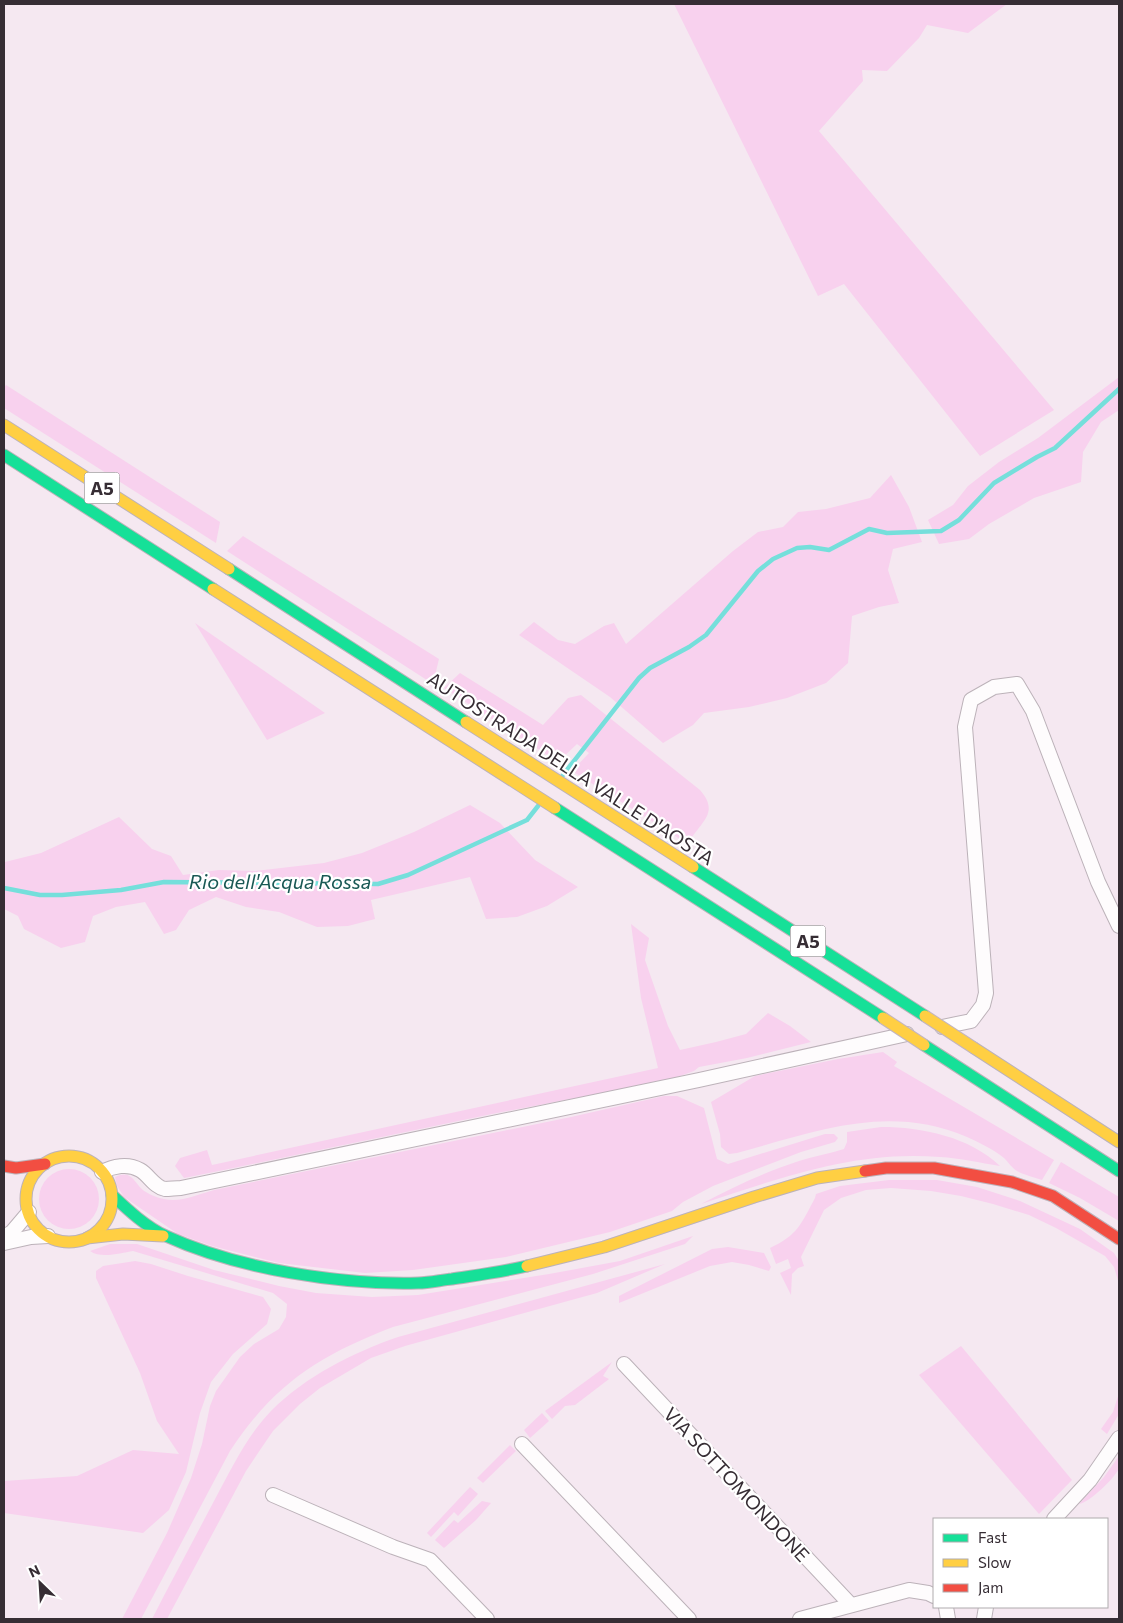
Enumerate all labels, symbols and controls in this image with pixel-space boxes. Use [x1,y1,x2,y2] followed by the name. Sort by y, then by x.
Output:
[84,472,120,503] road number: A5
[423,667,719,869] street label: AUTOSTRADA DELLA VALLE D'AOSTA
[189,869,371,893] water label: Rio dell'Acqua Rossa
[790,926,826,956] road number: A5
[659,1402,815,1566] street label: VIA SOTTOMONDONE
[933,1518,1108,1608] legend
[978,1528,1007,1546] text: Fast
[978,1553,1011,1571] text: Slow
[15,1558,65,1608] north arrow
[26,1561,43,1581] text: N
[978,1578,1003,1596] text: Jam

